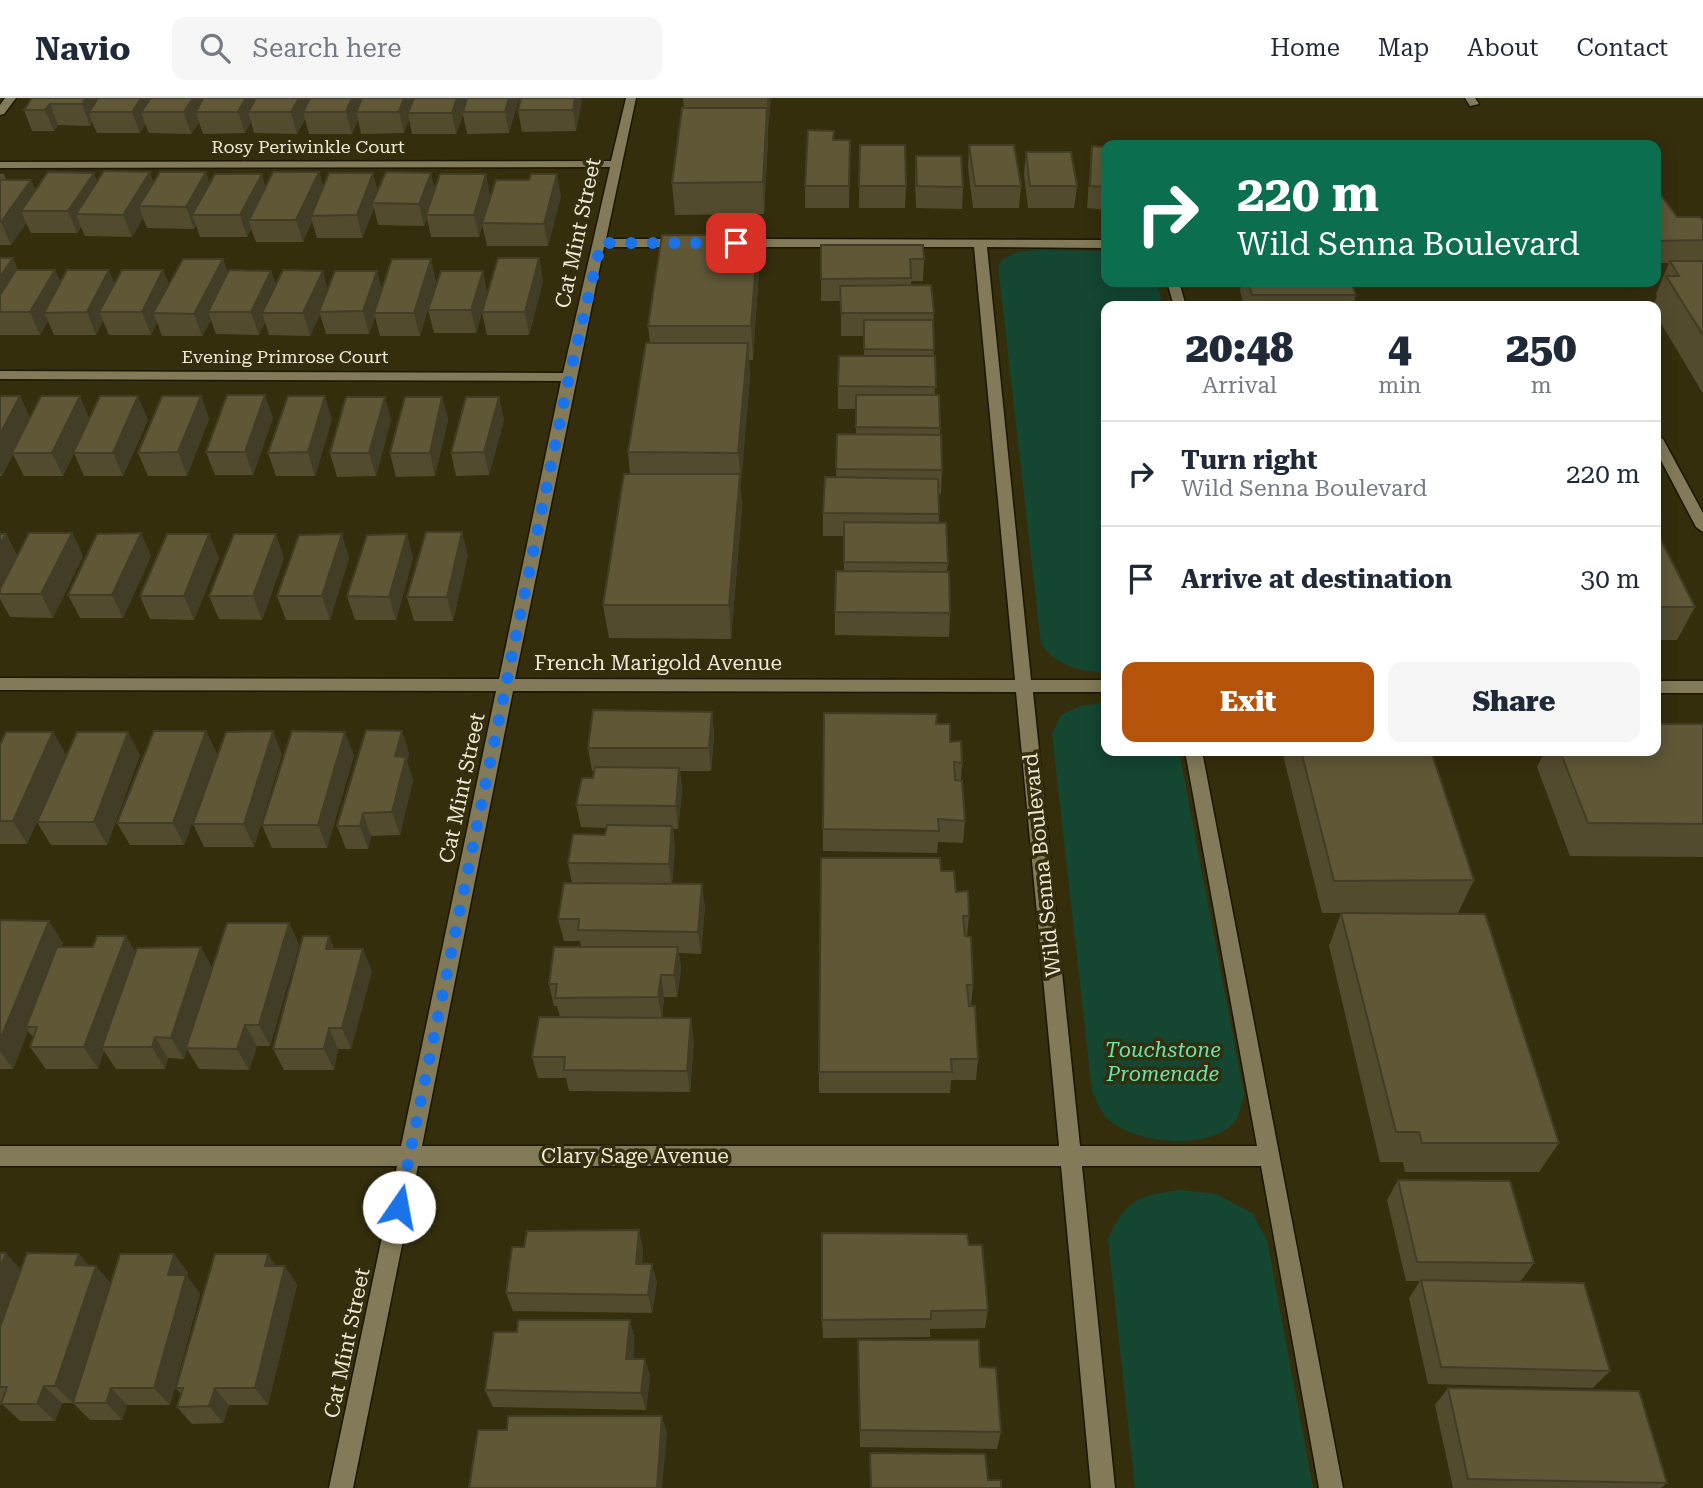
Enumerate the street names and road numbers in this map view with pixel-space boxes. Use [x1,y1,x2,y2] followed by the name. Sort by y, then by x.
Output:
[211,136,405,157] street label: Rosy Periwinkle Court
[550,156,606,310] street label: Cat Mint Street
[181,346,389,367] street label: Evening Primrose Court
[534,651,782,675] street label: French Marigold Avenue
[434,711,490,865] street label: Cat Mint Street
[1018,751,1066,978] street label: Wild Senna Boulevard
[541,1144,729,1168] street label: Clary Sage Avenue
[319,1266,375,1420] street label: Cat Mint Street

